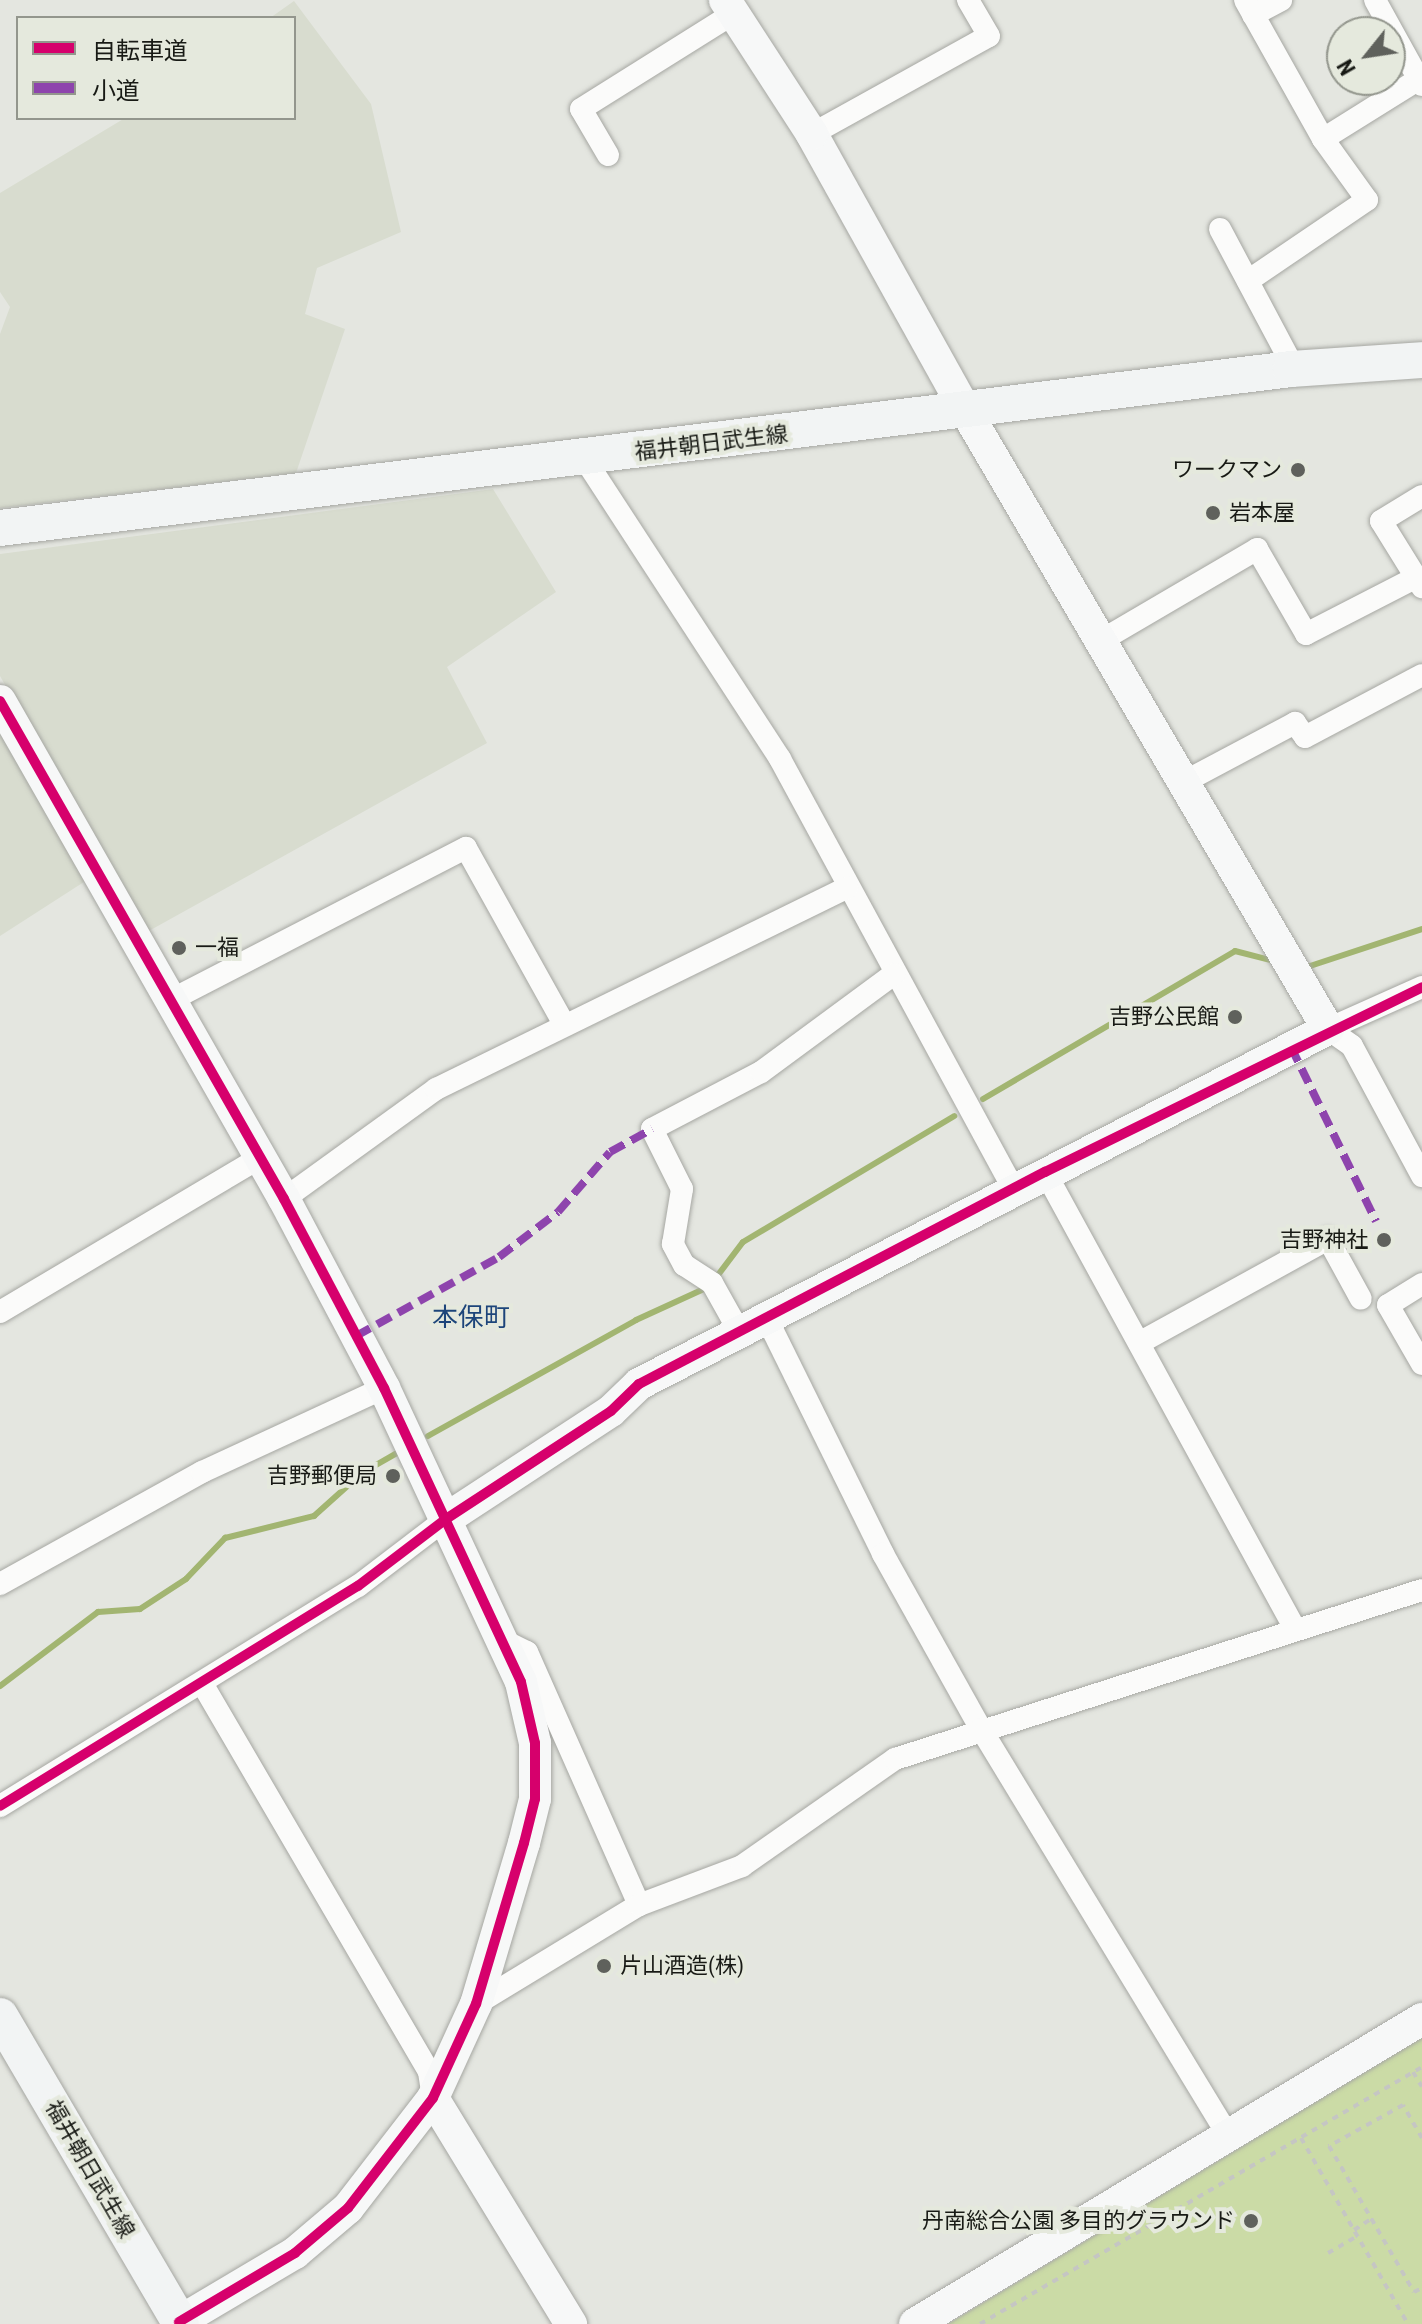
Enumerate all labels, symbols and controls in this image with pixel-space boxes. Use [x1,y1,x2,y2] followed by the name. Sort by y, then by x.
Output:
[16,16,296,120] legend
[1326,16,1406,96] north arrow
[92,37,188,65] text: 自転車道
[1332,55,1361,79] text: N
[92,77,140,105] text: 小道
[633,421,789,465] street label: 福井朝日武生線
[1172,457,1282,483] place label: ワークマン
[1289,461,1307,479] marker: ワークマン
[1229,500,1295,526] place label: 岩本屋
[1204,504,1222,522] marker: 岩本屋
[195,935,239,961] place label: 一福
[170,939,188,957] marker: 一福
[1109,1004,1219,1030] place label: 吉野公民館
[1226,1008,1244,1026] marker: 吉野公民館
[1280,1227,1368,1253] place label: 吉野神社
[1375,1231,1393,1249] marker: 吉野神社
[432,1302,510,1334] district label: 本保町
[267,1463,377,1489] place label: 吉野郵便局
[384,1467,402,1485] marker: 吉野郵便局
[620,1953,744,1979] place label: 片山酒造(株)
[595,1957,613,1975] marker: 片山酒造(株)
[40,2096,140,2242] street label: 福井朝日武生線
[922,2208,1235,2234] place label: 丹南総合公園 多目的グラウンド
[1242,2212,1260,2230] marker: 丹南総合公園 多目的グラウンド

